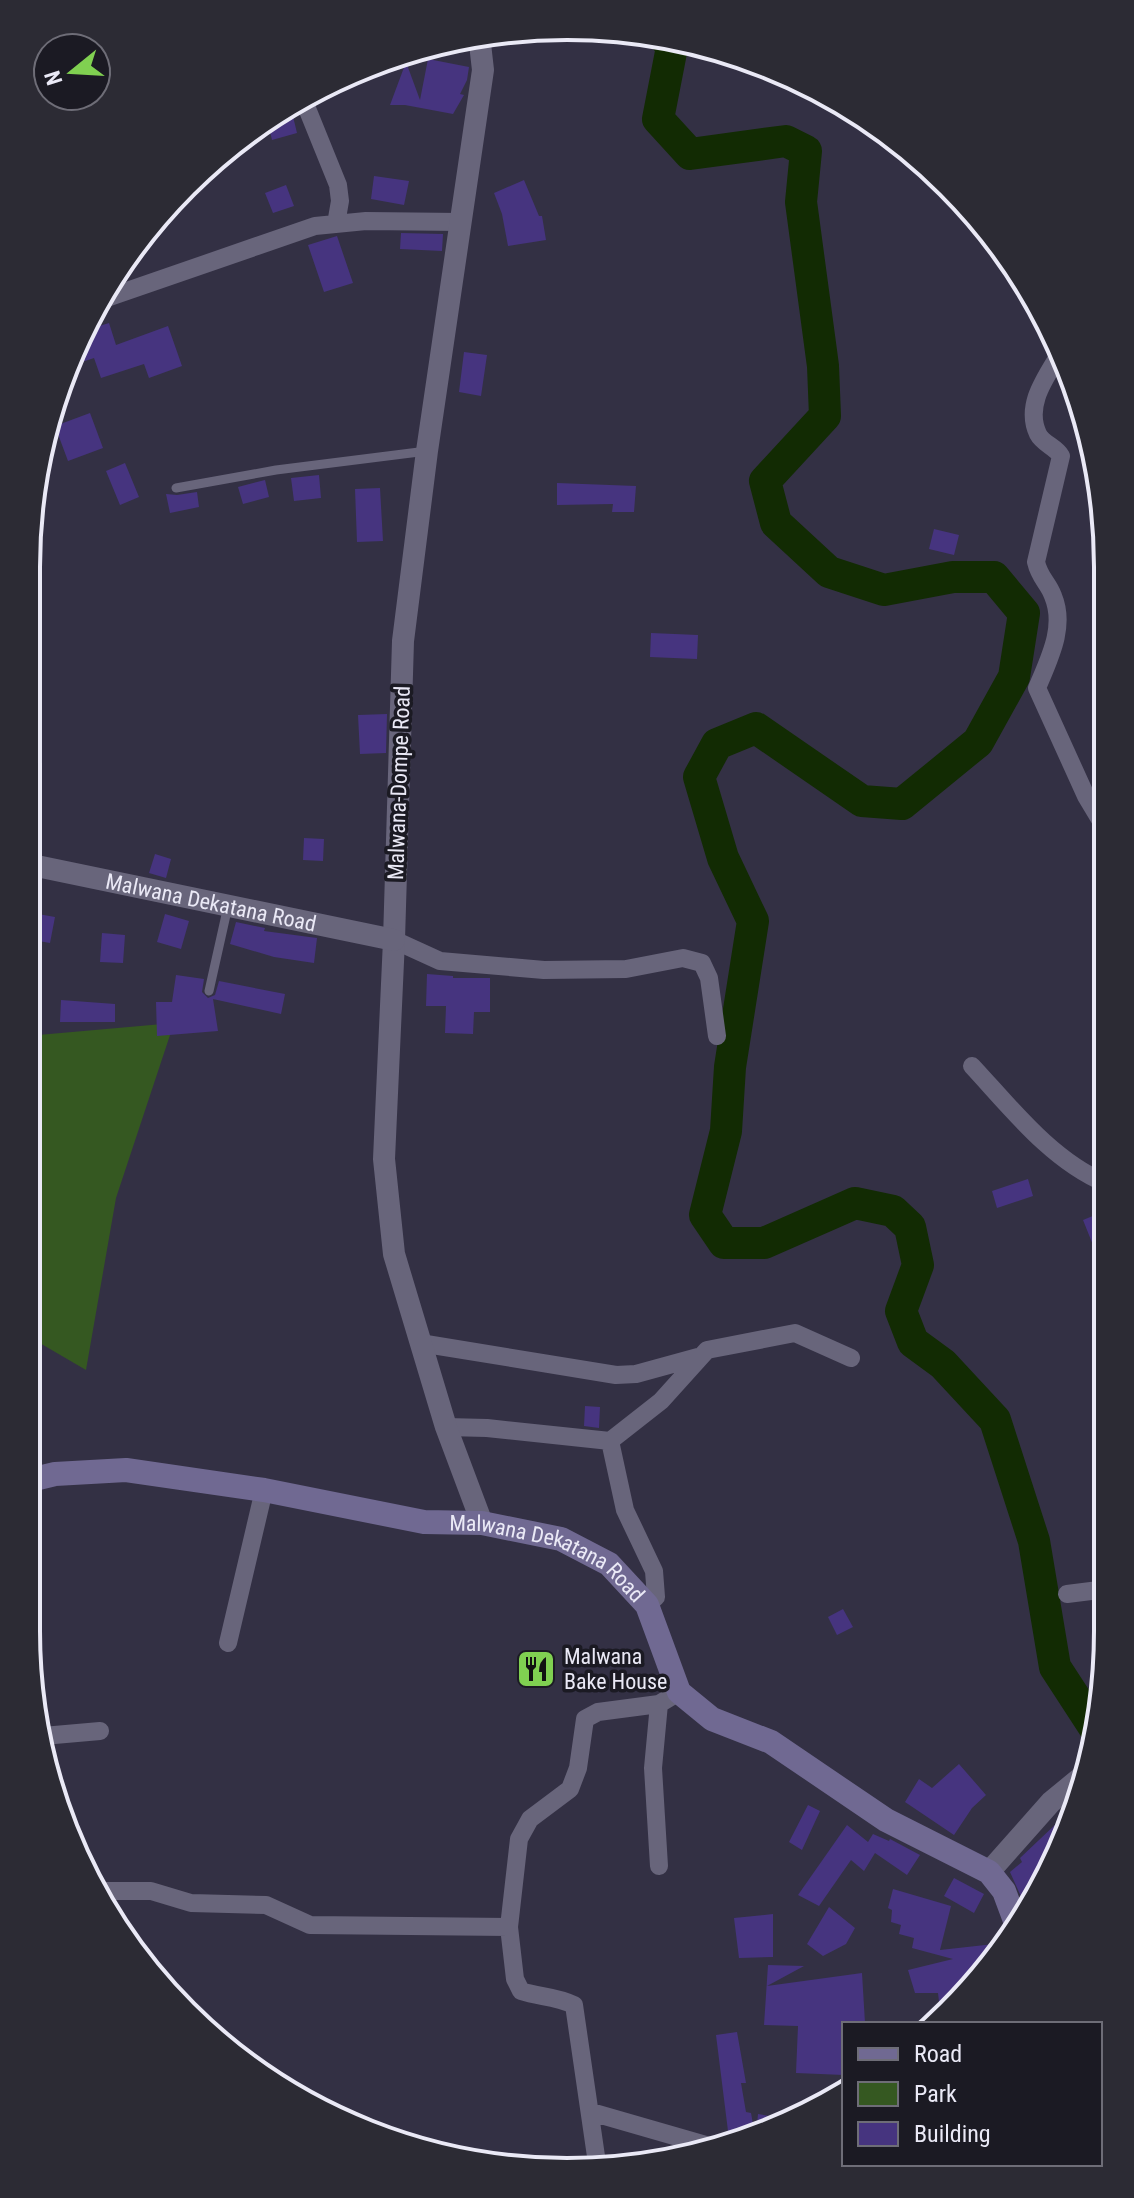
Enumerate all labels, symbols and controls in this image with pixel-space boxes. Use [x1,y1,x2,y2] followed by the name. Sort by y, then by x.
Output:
[32,32,112,112] north arrow
[39,68,67,88] text: N
[383,685,415,881] street label: Malwana-Dompe Road
[104,868,319,936] street label: Malwana Dekatana Road
[449,1510,650,1607] street label: Malwana Dekatana Road
[564,1644,667,1694] place label: Malwana Bake House
[515,1648,557,1690] restaurant icon: Malwana Bake House
[842,2022,1102,2166] legend
[914,2040,962,2068] text: Road
[914,2080,957,2108] text: Park
[914,2120,991,2148] text: Building

